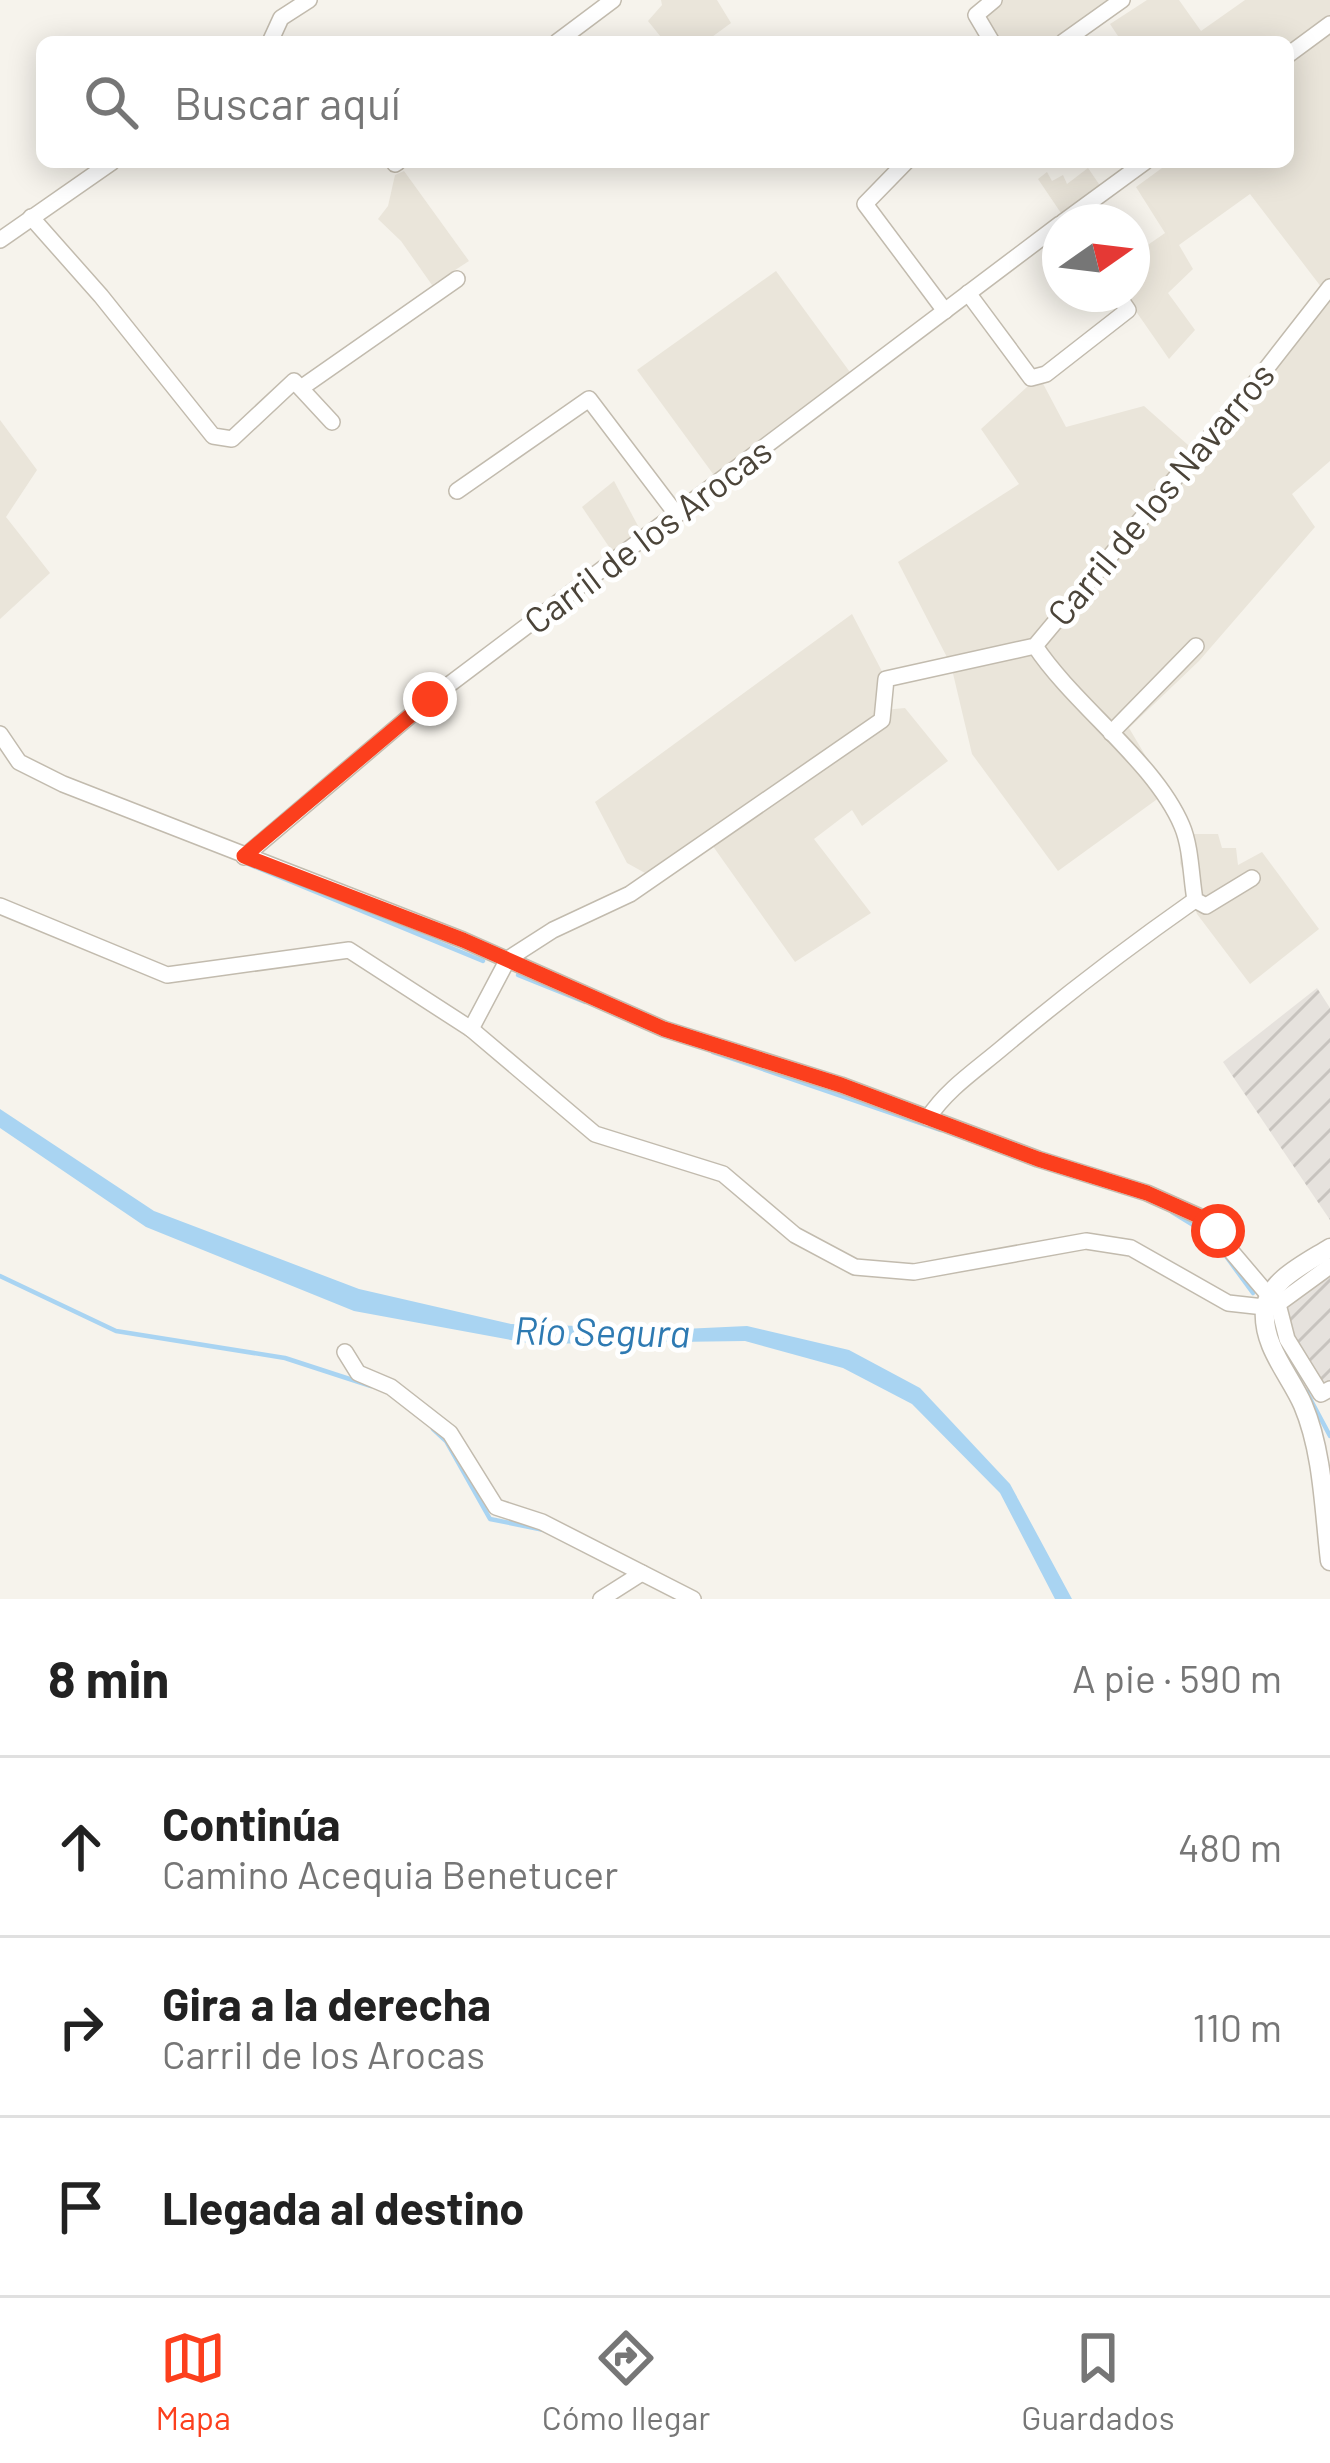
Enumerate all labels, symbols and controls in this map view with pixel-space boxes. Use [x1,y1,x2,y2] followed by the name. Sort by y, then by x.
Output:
[36,36,1294,168] search box
[78,69,144,135] icon: search
[174,75,401,129] text: Buscar aquí
[1042,204,1150,312] north arrow
[1037,353,1282,633] street label: Carril de los Navarros
[515,428,779,642] street label: Carril de los Arocas
[403,672,457,726] route end
[1191,1204,1245,1258] route start
[514,1305,690,1356] water label: Río Segura
[48,1647,169,1708] text: 8 min
[1072,1654,1282,1701] text: A pie · 590 m
[162,1796,341,1850] text: Continúa
[48,1814,114,1880] icon: ahead
[1178,1823,1282,1870] text: 480 m
[162,1850,618,1897] text: Camino Acequia Benetucer
[162,1976,491,2030] text: Gira a la derecha
[48,1994,114,2060] icon: right
[1192,2003,1282,2050] text: 110 m
[162,2030,485,2077] text: Carril de los Arocas
[48,2174,114,2240] icon: arrive
[162,2180,524,2234] text: Llegada al destino
[155,2325,231,2437] tab: Mapa
[542,2325,710,2437] tab: Cómo llegar
[1021,2325,1175,2437] tab: Guardados

